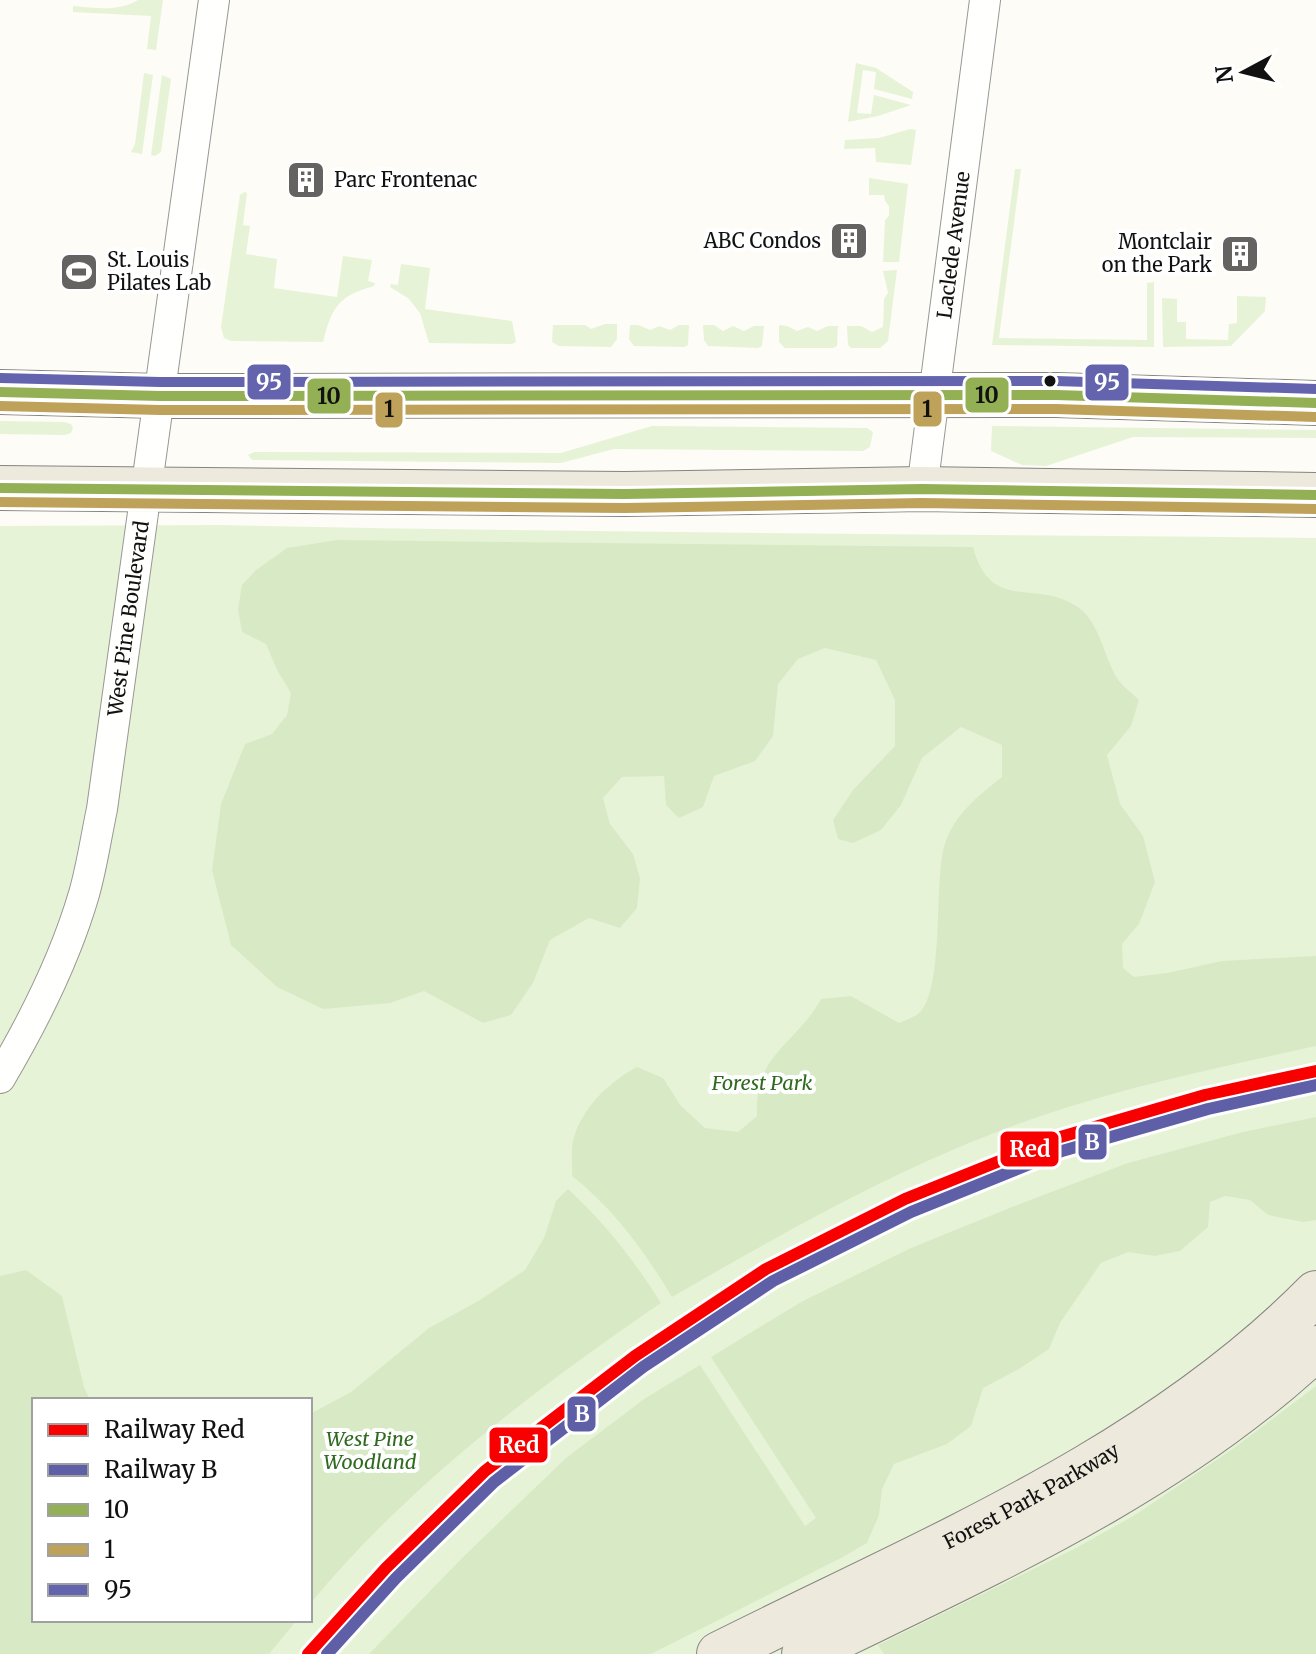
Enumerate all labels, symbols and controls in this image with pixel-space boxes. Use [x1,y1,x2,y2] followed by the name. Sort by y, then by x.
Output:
[1204,32,1284,112] north arrow
[1209,63,1239,85] text: N
[285,159,327,201] building icon: Parc Frontenac
[334,167,477,192] place label: Parc Frontenac
[931,170,975,320] street label: Laclede Avenue
[828,220,870,262] building icon: ABC Condos
[703,228,821,253] place label: ABC Condos
[1102,229,1212,277] place label: Montclair on the Park
[1219,233,1261,275] building icon: Montclair on the Park
[107,247,211,295] place label: St. Louis Pilates Lab
[58,251,100,293] sports icon: St. Louis Pilates Lab
[246,363,292,401] line badge: 95
[1084,363,1130,402] line badge: 95
[256,368,282,396] text: 95
[1094,368,1120,396] text: 95
[1042,373,1058,389] unlabelled marker
[964,376,1010,414] line badge: 10
[306,377,352,415] line badge: 10
[975,381,999,409] text: 10
[317,382,341,410] text: 10
[912,390,943,428] line badge: 1
[374,391,404,429] line badge: 1
[384,395,394,423] text: 1
[922,395,932,423] text: 1
[102,519,154,719] street label: West Pine Boulevard
[711,1070,812,1095] park label: Forest Park
[1077,1123,1108,1161] line badge: B
[1084,1128,1100,1156] text: B
[999,1130,1060,1168] line badge: Red
[1009,1135,1051,1163] text: Red
[566,1395,597,1433] line badge: B
[32,1398,312,1622] legend
[574,1400,590,1428] text: B
[104,1414,245,1445] text: Railway Red
[324,1426,417,1474] park label: West Pine Woodland
[488,1426,549,1464] line badge: Red
[498,1431,540,1459] text: Red
[939,1437,1124,1554] street label: Forest Park Parkway
[104,1454,217,1485] text: Railway B
[104,1494,129,1525] text: 10
[104,1534,115,1565] text: 1
[104,1574,132,1605] text: 95

